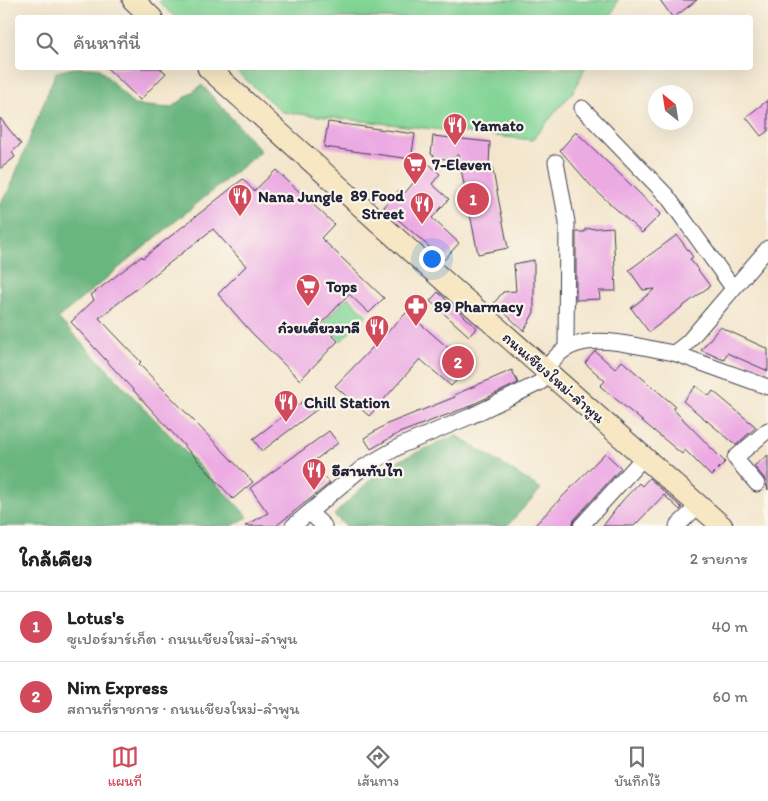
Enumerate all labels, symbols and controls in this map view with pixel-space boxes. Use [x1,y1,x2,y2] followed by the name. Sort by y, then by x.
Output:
[15,15,753,70] search box
[33,29,61,57] icon: search
[73,31,141,54] text: ค้นหาที่นี่
[648,85,693,130] north arrow
[442,112,468,146] restaurant icon: Yamato
[471,116,524,135] place label: Yamato
[402,151,428,185] supermarket icon: 7-Eleven
[431,155,492,174] place label: 7-Eleven
[457,180,489,218] pin: 1
[227,183,253,217] restaurant icon: Nana Jungle
[350,186,404,223] place label: 89 Food Street
[258,187,343,207] place label: Nana Jungle
[409,191,435,225] restaurant icon: 89 Food Street
[419,246,445,272] your location
[295,273,321,307] supermarket icon: Tops
[325,277,357,297] place label: Tops
[403,293,429,327] pharmacy icon: 89 Pharmacy
[434,297,524,317] place label: 89 Pharmacy
[364,314,390,348] restaurant icon: ก๋วยเตี๋ยวมาลี
[278,317,360,337] place label: ก๋วยเตี๋ยวมาลี
[498,328,609,428] street label: ถนนเชียงใหม่-ลำพูน
[442,343,474,381] pin: 2
[273,389,299,423] restaurant icon: Chill Station
[304,393,391,412] place label: Chill Station
[301,457,327,491] restaurant icon: อีสานทับไท
[331,461,403,480] place label: อีสานทับไท
[20,546,92,571] text: ใกล้เคียง
[690,549,748,568] text: 2 รายการ
[67,606,124,629] text: Lotus's
[32,617,40,636] text: 1
[711,617,748,636] text: 40 m
[67,629,297,648] text: ซูเปอร์มาร์เก็ต · ถนนเชียงใหม่-ลำพูน
[67,676,168,699] text: Nim Express
[32,687,40,706] text: 2
[713,687,748,706] text: 60 m
[67,699,300,718] text: สถานที่ราชการ · ถนนเชียงใหม่-ลำพูน
[108,743,142,790] tab: แผนที่
[357,743,399,790] tab: เส้นทาง
[614,743,660,790] tab: บันทึกไว้

